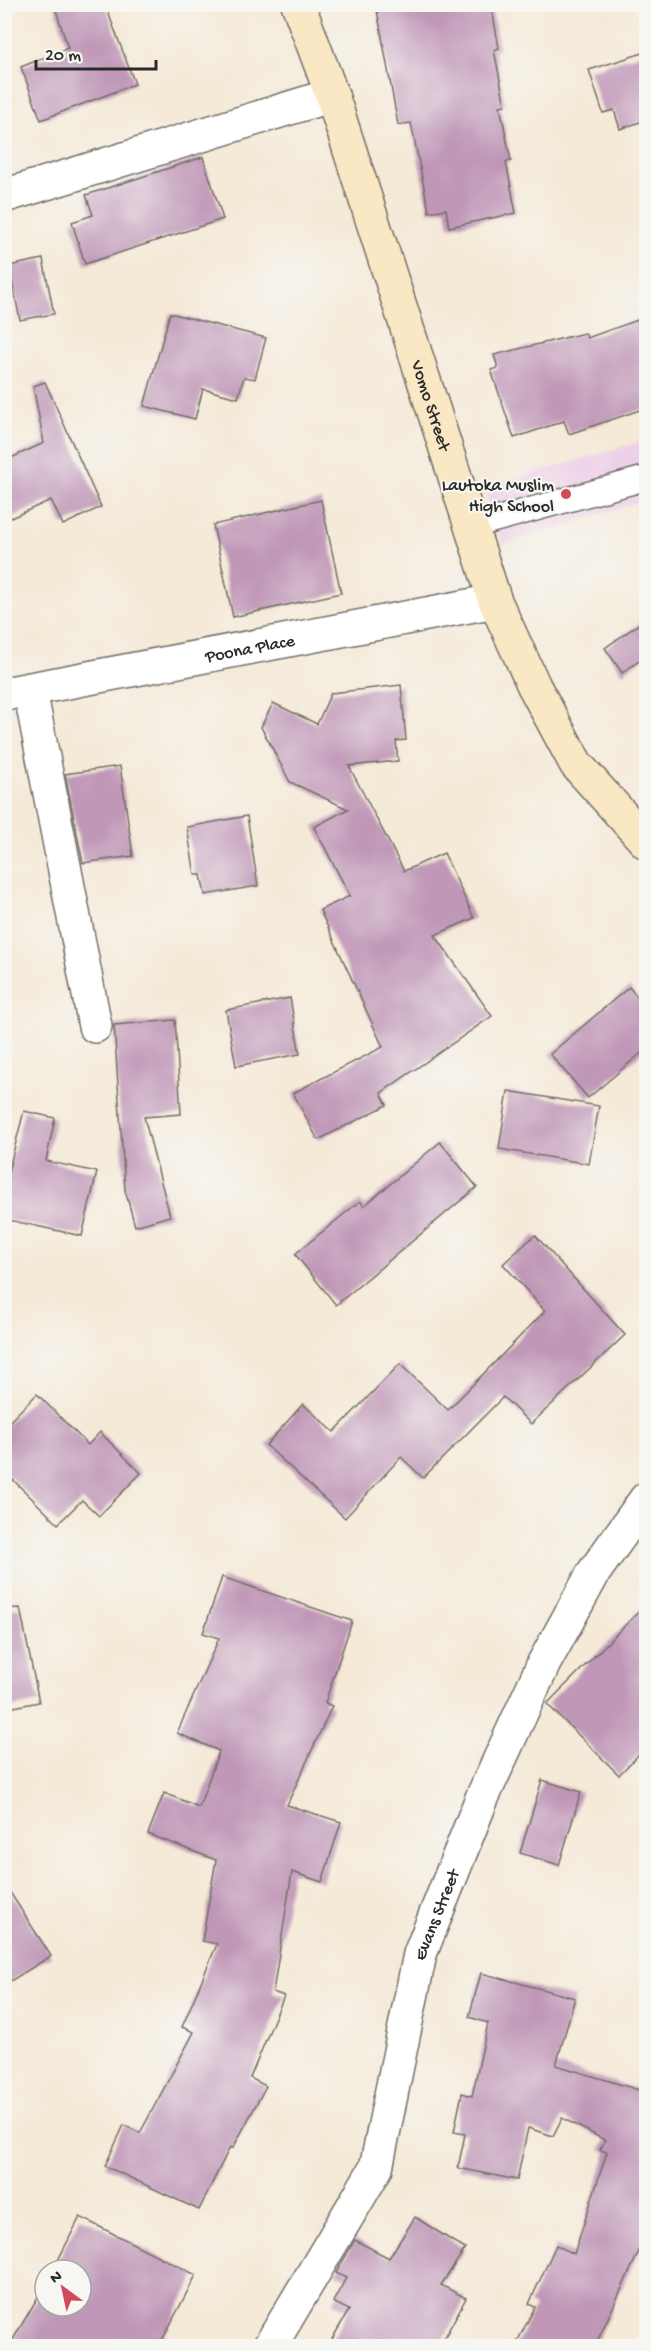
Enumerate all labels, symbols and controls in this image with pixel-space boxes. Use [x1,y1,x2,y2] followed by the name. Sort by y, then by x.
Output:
[36,33,156,71] scale bar
[45,46,81,67] text: 20 m
[405,357,454,455] street label: Vomo Street
[442,476,554,518] place label: Lautoka Muslim High School
[559,487,573,501] marker: Lautoka Muslim High School
[203,631,297,669] street label: Poona Place
[411,1865,466,1962] street label: Evans Street
[33,2258,93,2318] north arrow
[47,2267,67,2289] text: N

